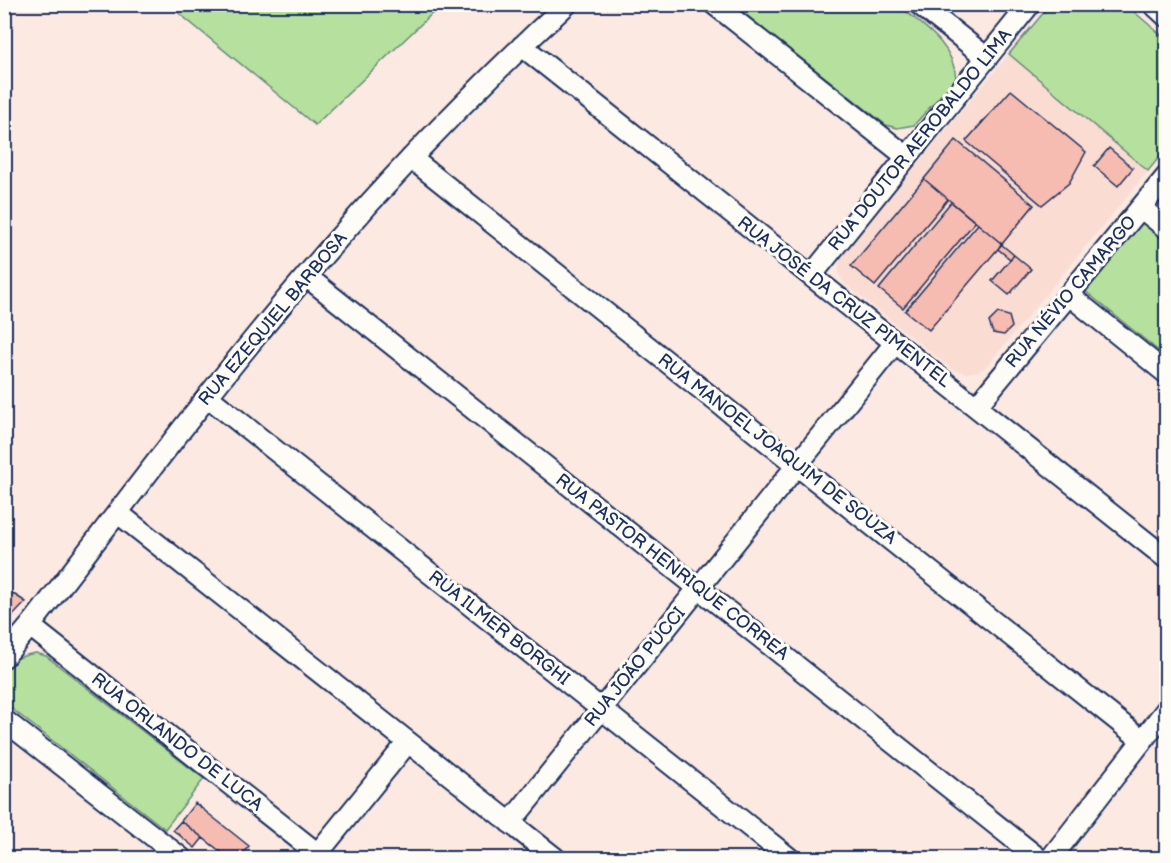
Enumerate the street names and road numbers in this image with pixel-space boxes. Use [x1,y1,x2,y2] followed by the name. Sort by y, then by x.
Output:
[824,25,1016,255] street label: RUA DOUTOR AEROBALDO LIMA
[1000,210,1141,372] street label: RUA NÉVIO CAMARGO
[733,211,957,392] street label: RUA JOSÉ DA CRUZ PIMENTEL
[194,228,352,410] street label: RUA EZEQUIEL BARBOSA
[654,349,900,549] street label: RUA MANOEL JOAQUIM DE SOUZA
[551,469,793,665] street label: RUA PASTOR HENRIQUE CORREA
[424,566,574,690] street label: RUA ILMER BORGHI
[580,602,690,731] street label: RUA JOÃO PUCCI
[87,669,267,815] street label: RUA ORLANDO DE LUCA

